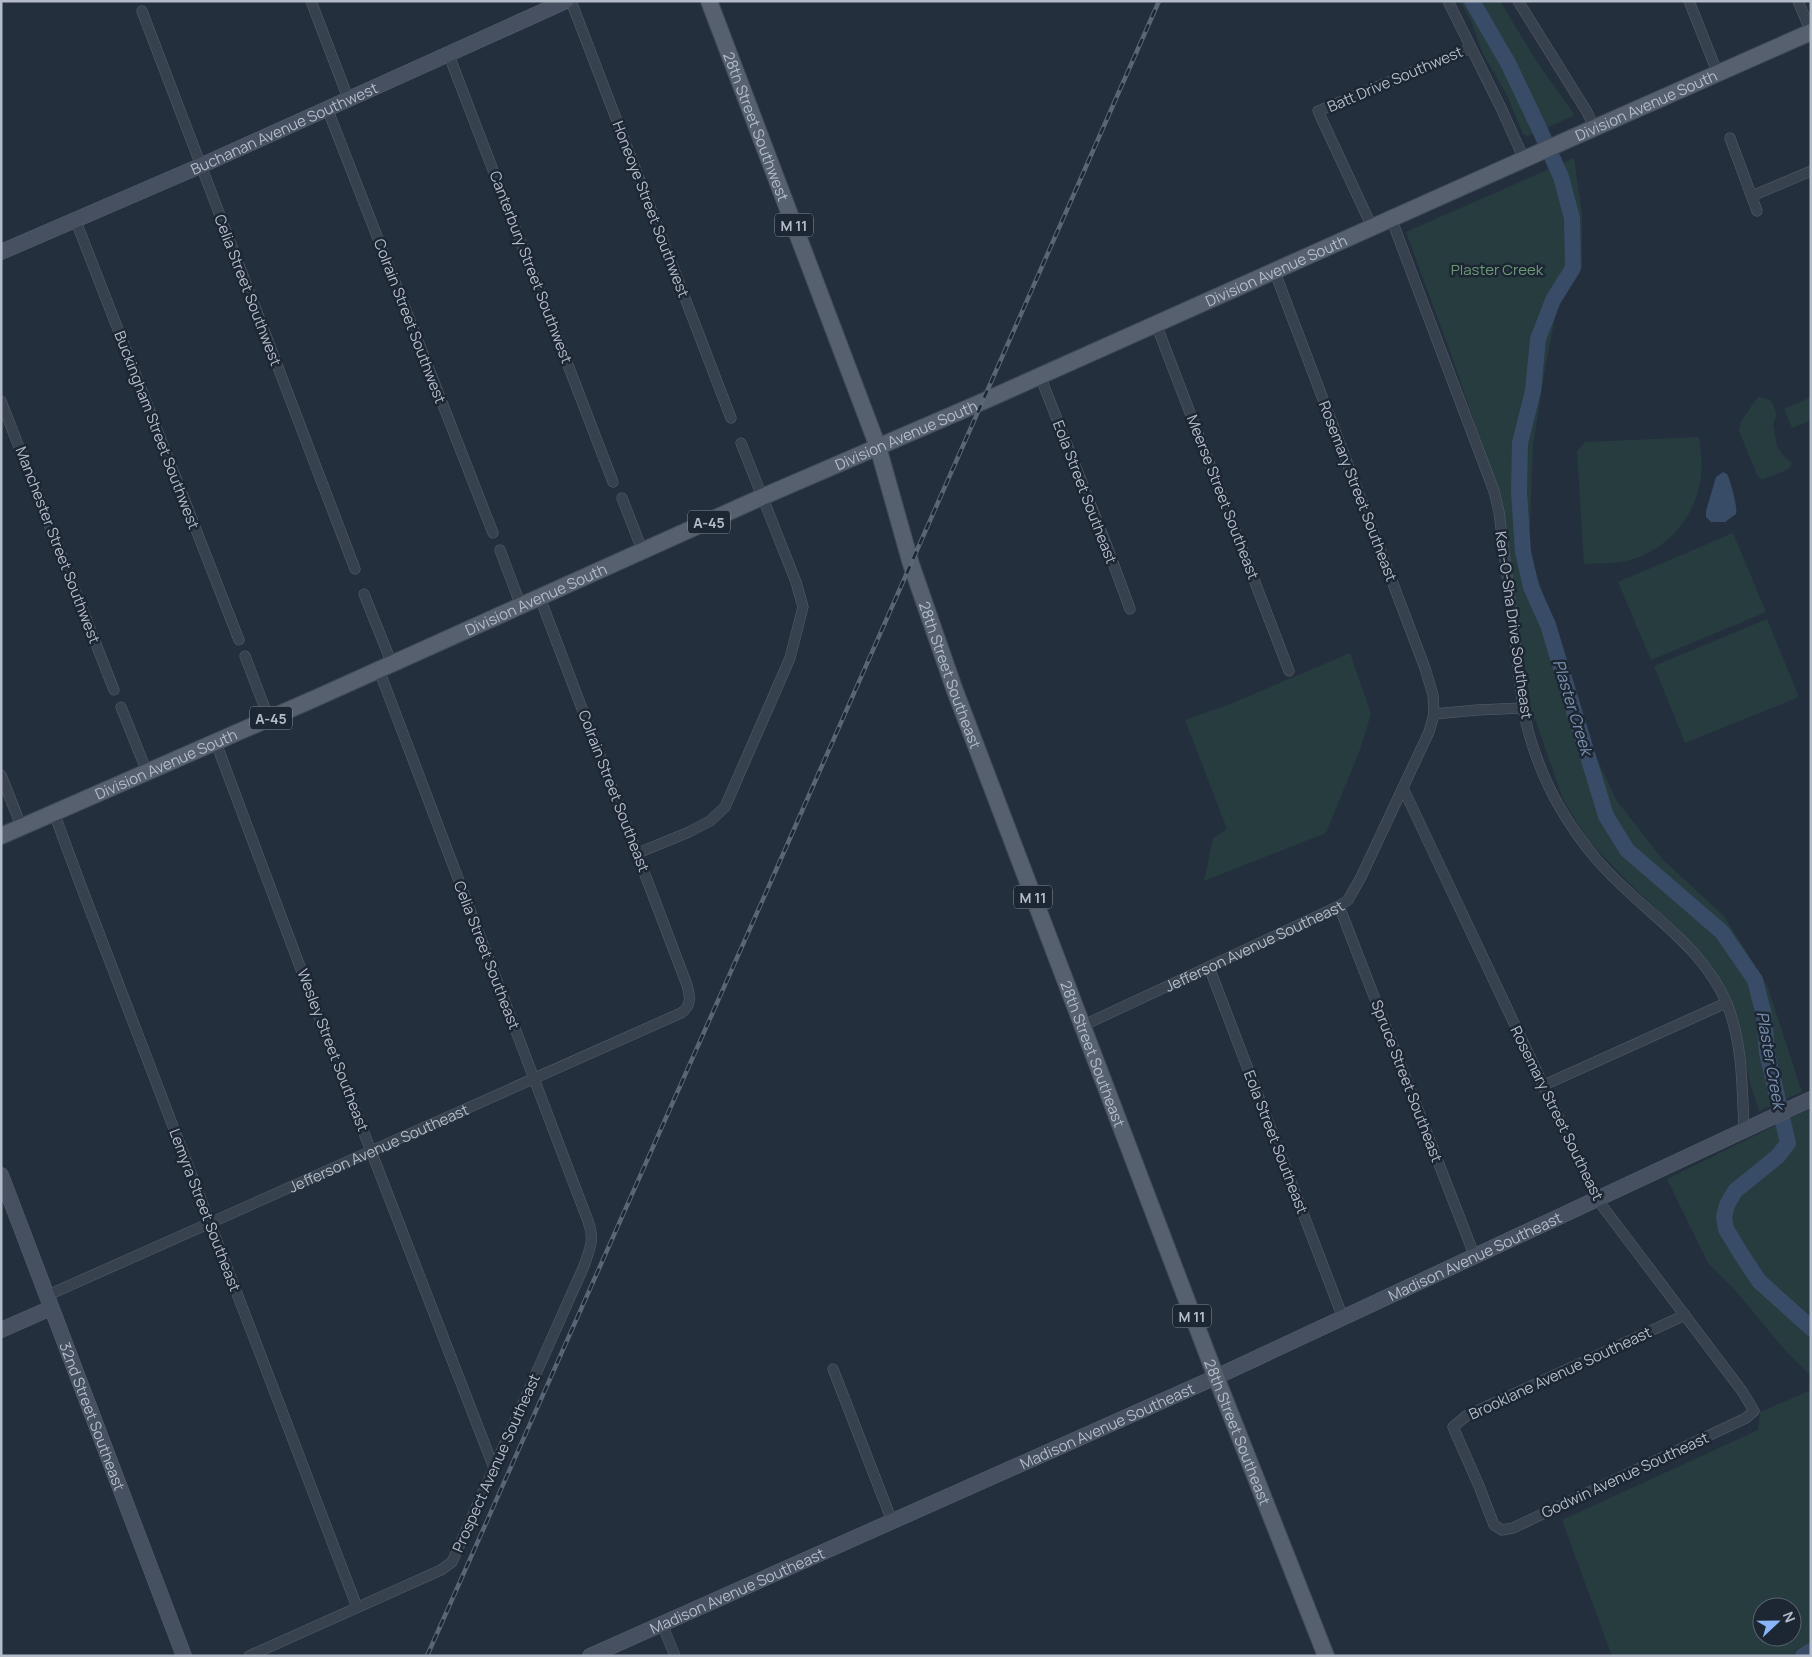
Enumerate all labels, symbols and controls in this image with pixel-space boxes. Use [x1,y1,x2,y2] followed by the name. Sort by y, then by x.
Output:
[1324,41,1466,117] street label: Batt Drive Southwest
[719,49,794,204] street label: 28th Street Southwest
[1572,64,1720,146] street label: Division Avenue South
[187,77,381,179] street label: Buchanan Avenue Southwest
[608,118,694,300] street label: Honeoye Street Southwest
[485,168,577,366] street label: Canterbury Street Southwest
[209,211,287,369] street label: Celia Street Southwest
[775,214,813,236] road number: M 11
[1202,229,1350,311] street label: Division Avenue South
[369,236,451,406] street label: Colrain Street Southwest
[1451,259,1544,280] park label: Plaster Creek
[109,328,205,532] street label: Buckingham Street Southwest
[831,395,981,475] street label: Division Avenue South
[1314,398,1402,584] street label: Rosemary Street Southeast
[1182,412,1264,582] street label: Meerse Street Southeast
[1048,417,1122,567] street label: Eola Street Southeast
[11,443,105,647] street label: Manchester Street Southwest
[688,511,730,534] road number: A-45
[1490,530,1538,720] street label: Ken-O-Sha Drive Southeast
[462,558,610,640] street label: Division Avenue South
[914,598,987,751] street label: 28th Street Southeast
[1548,657,1599,759] water label: Plaster Creek
[250,706,292,730] road number: A-45
[573,707,655,875] street label: Colrain Street Southeast
[91,723,240,804] street label: Division Avenue South
[449,878,525,1032] street label: Celia Street Southeast
[1014,886,1052,909] road number: M 11
[1161,895,1348,996] street label: Jefferson Avenue Southeast
[292,966,374,1134] street label: Wesley Street Southeast
[1056,977,1130,1130] street label: 28th Street Southeast
[1366,997,1448,1165] street label: Spruce Street Southeast
[1752,1009,1791,1113] water label: Plaster Creek
[1506,1022,1608,1204] street label: Rosemary Street Southeast
[1239,1067,1313,1217] street label: Eola Street Southeast
[285,1099,472,1197] street label: Jefferson Avenue Southeast
[164,1126,246,1294] street label: Lemyra Street Southeast
[1385,1207,1565,1306] street label: Madison Avenue Southeast
[1173,1304,1211,1328] road number: M 11
[1465,1321,1655,1425] street label: Brooklane Avenue Southeast
[55,1339,131,1494] street label: 32nd Street Southeast
[1200,1356,1276,1508] street label: 28th Street Southeast
[447,1371,545,1555] street label: Prospect Avenue Southeast
[1016,1377,1198,1474] street label: Madison Avenue Southeast
[1538,1427,1712,1523] street label: Godwin Avenue Southeast
[646,1542,828,1639] street label: Madison Avenue Southeast
[1752,1597,1802,1647] north arrow
[1779,1609,1800,1625] text: N

